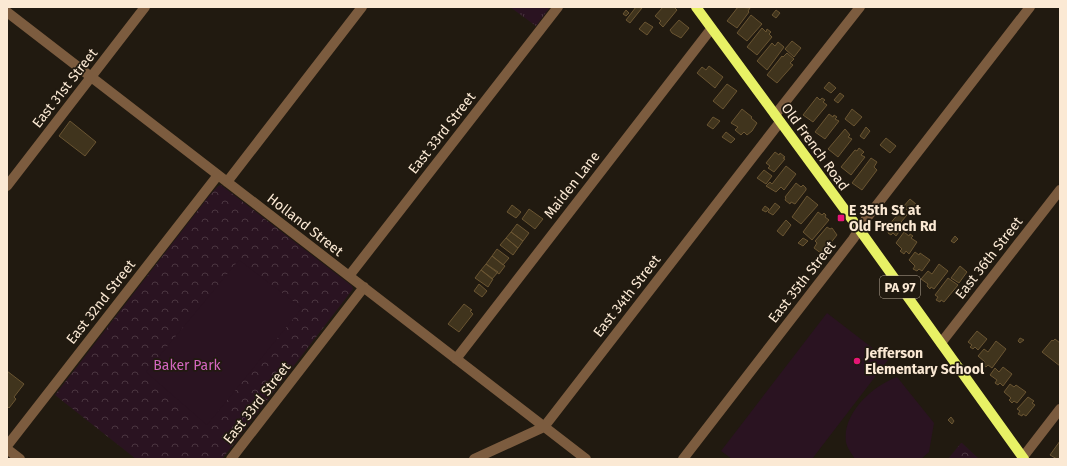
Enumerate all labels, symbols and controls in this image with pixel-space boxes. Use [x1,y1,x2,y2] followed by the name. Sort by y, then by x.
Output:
[29,44,102,131] street label: East 31st Street
[405,88,480,177] street label: East 33rd Street
[778,100,852,194] street label: Old French Road
[540,148,604,222] street label: Maiden Lane
[264,190,347,261] street label: Holland Street
[849,202,937,235] place label: E 35th St at Old French Rd
[836,213,846,223] marker: E 35th St at Old French Rd
[952,213,1027,302] street label: East 36th Street
[765,237,840,326] street label: East 35th Street
[590,251,665,340] street label: East 34th Street
[63,256,140,347] street label: East 32nd Street
[880,276,920,298] road number: PA 97
[864,345,985,378] place label: Jefferson Elementary School
[852,356,862,366] marker: Jefferson Elementary School
[153,357,222,374] park label: Baker Park
[220,358,295,447] street label: East 33rd Street

